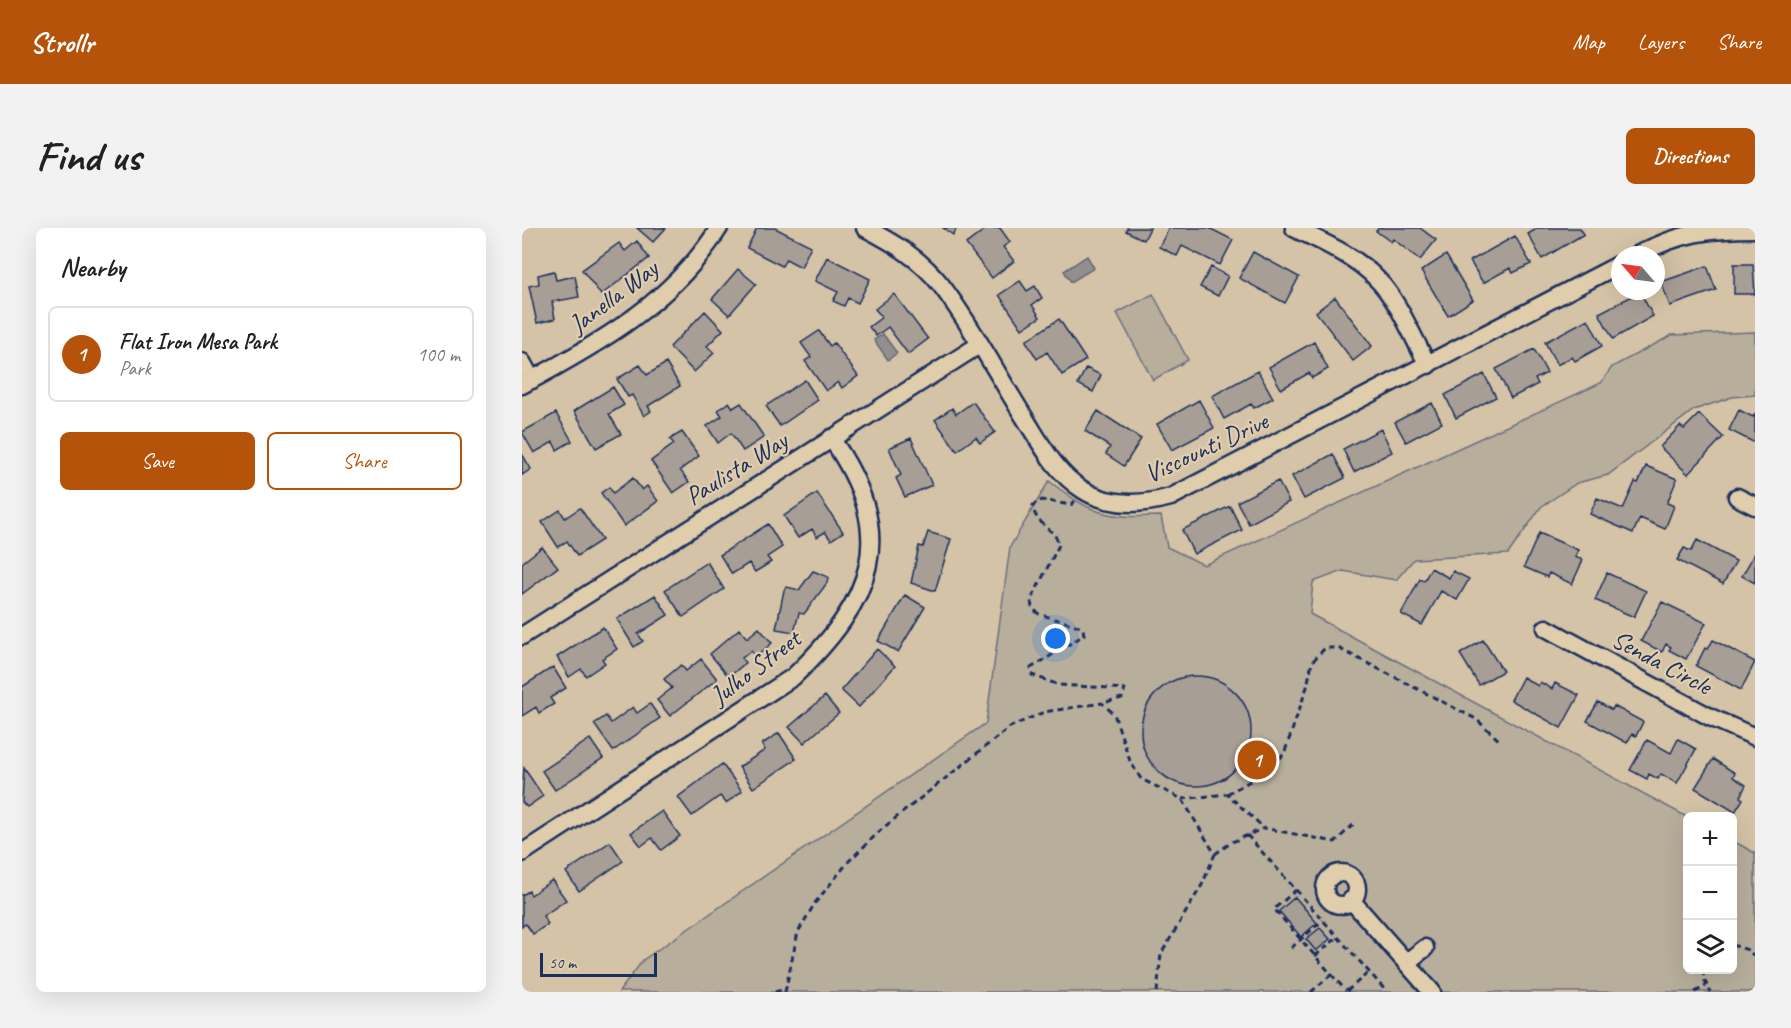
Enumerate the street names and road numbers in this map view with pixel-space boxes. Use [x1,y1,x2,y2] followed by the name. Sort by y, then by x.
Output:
[560,251,666,342] street label: Janella Way
[1139,404,1275,490] street label: Viscounti Drive
[679,423,795,513] street label: Paulista Way
[702,621,809,713] street label: Julho Street
[1606,623,1719,704] street label: Senda Circle

